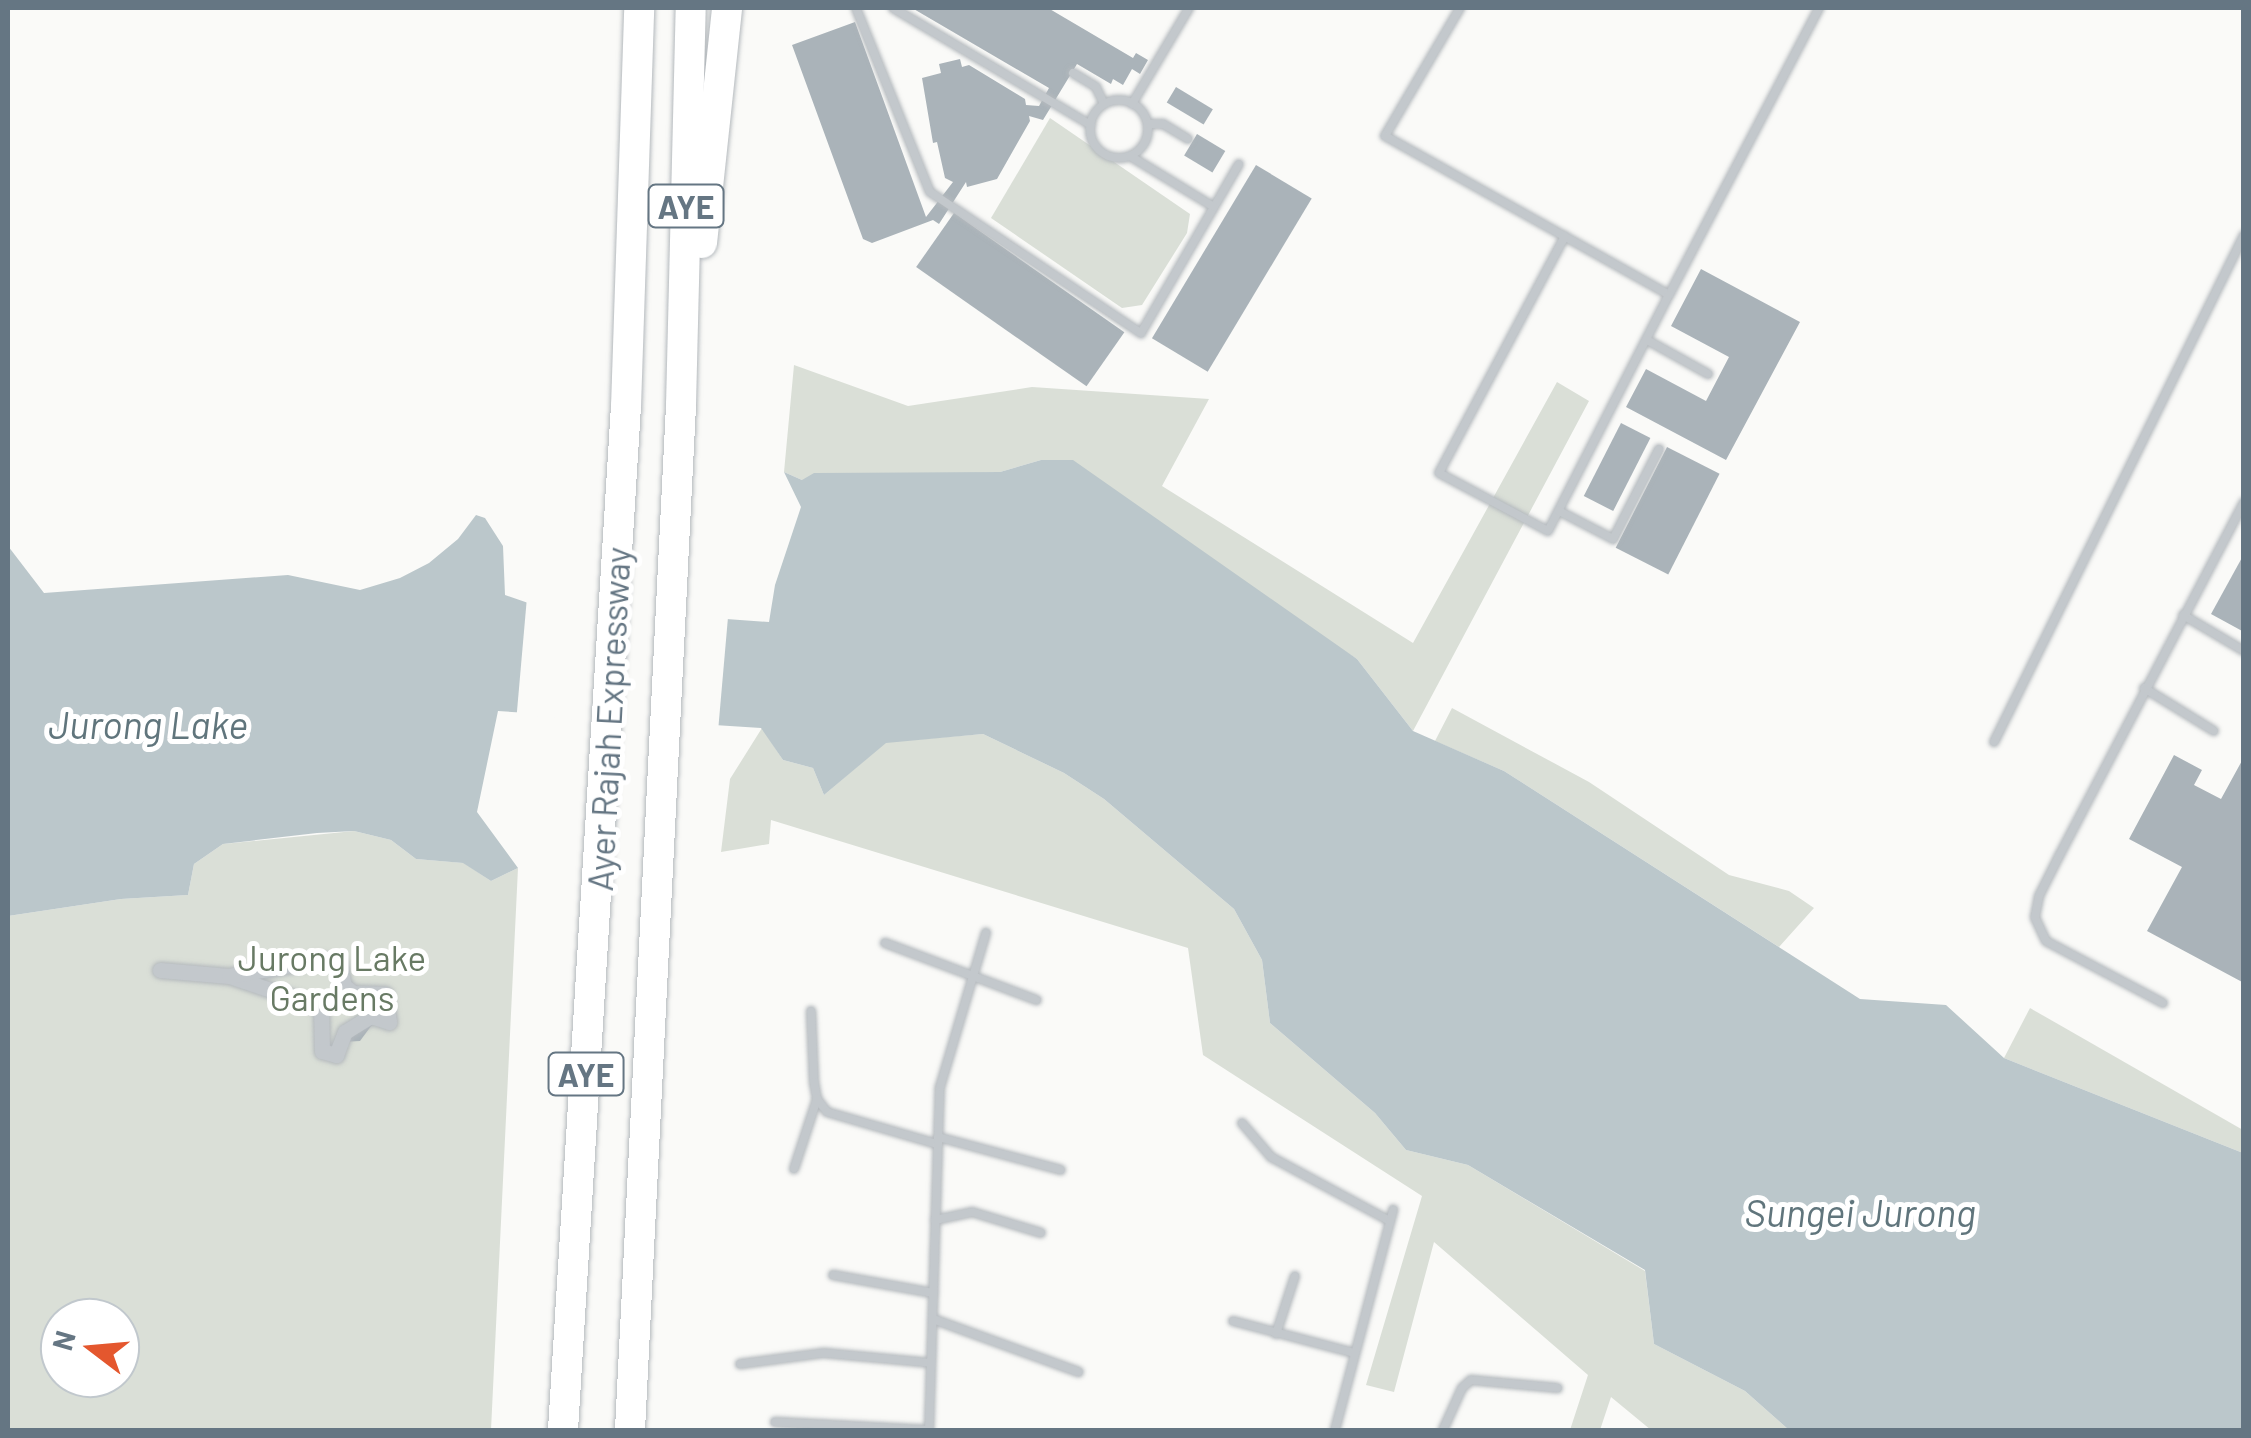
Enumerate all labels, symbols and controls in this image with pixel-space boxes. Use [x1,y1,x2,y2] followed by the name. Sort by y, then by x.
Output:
[646,179,726,233] road number: AYE
[578,546,638,892] street label: Ayer Rajah Expressway
[48,702,248,748] water label: Jurong Lake
[238,936,426,1018] park label: Jurong Lake Gardens
[546,1047,626,1101] road number: AYE
[1744,1190,1976,1236] water label: Sungei Jurong
[40,1298,140,1398] north arrow
[44,1327,82,1354] text: N

